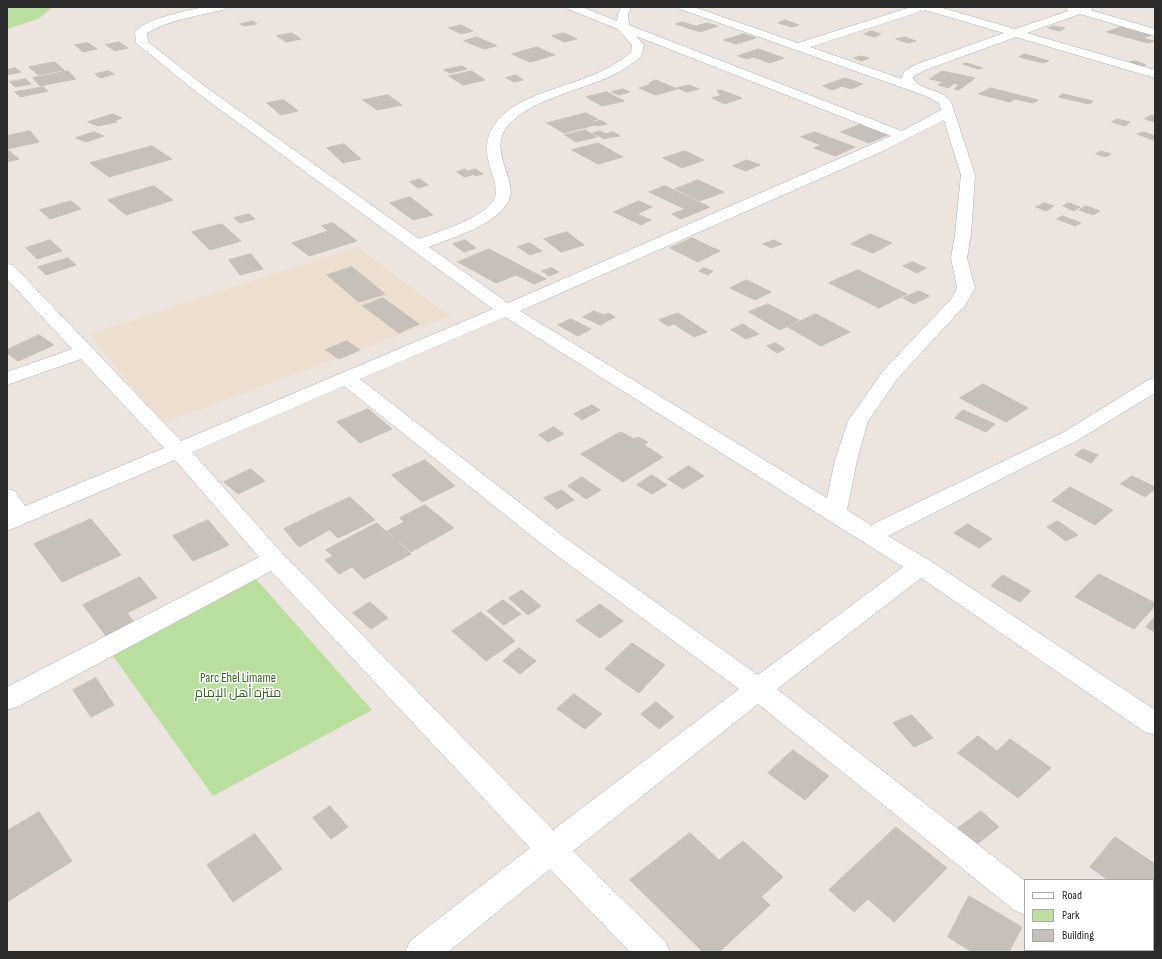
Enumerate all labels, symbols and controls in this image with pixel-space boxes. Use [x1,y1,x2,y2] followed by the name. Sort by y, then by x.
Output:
[195,671,281,702] park label: Parc Ehel Limame منتزه أهل الإمام
[1024,879,1154,951] legend
[1062,888,1082,903] text: Road
[1062,908,1080,923] text: Park
[1062,928,1094,943] text: Building

